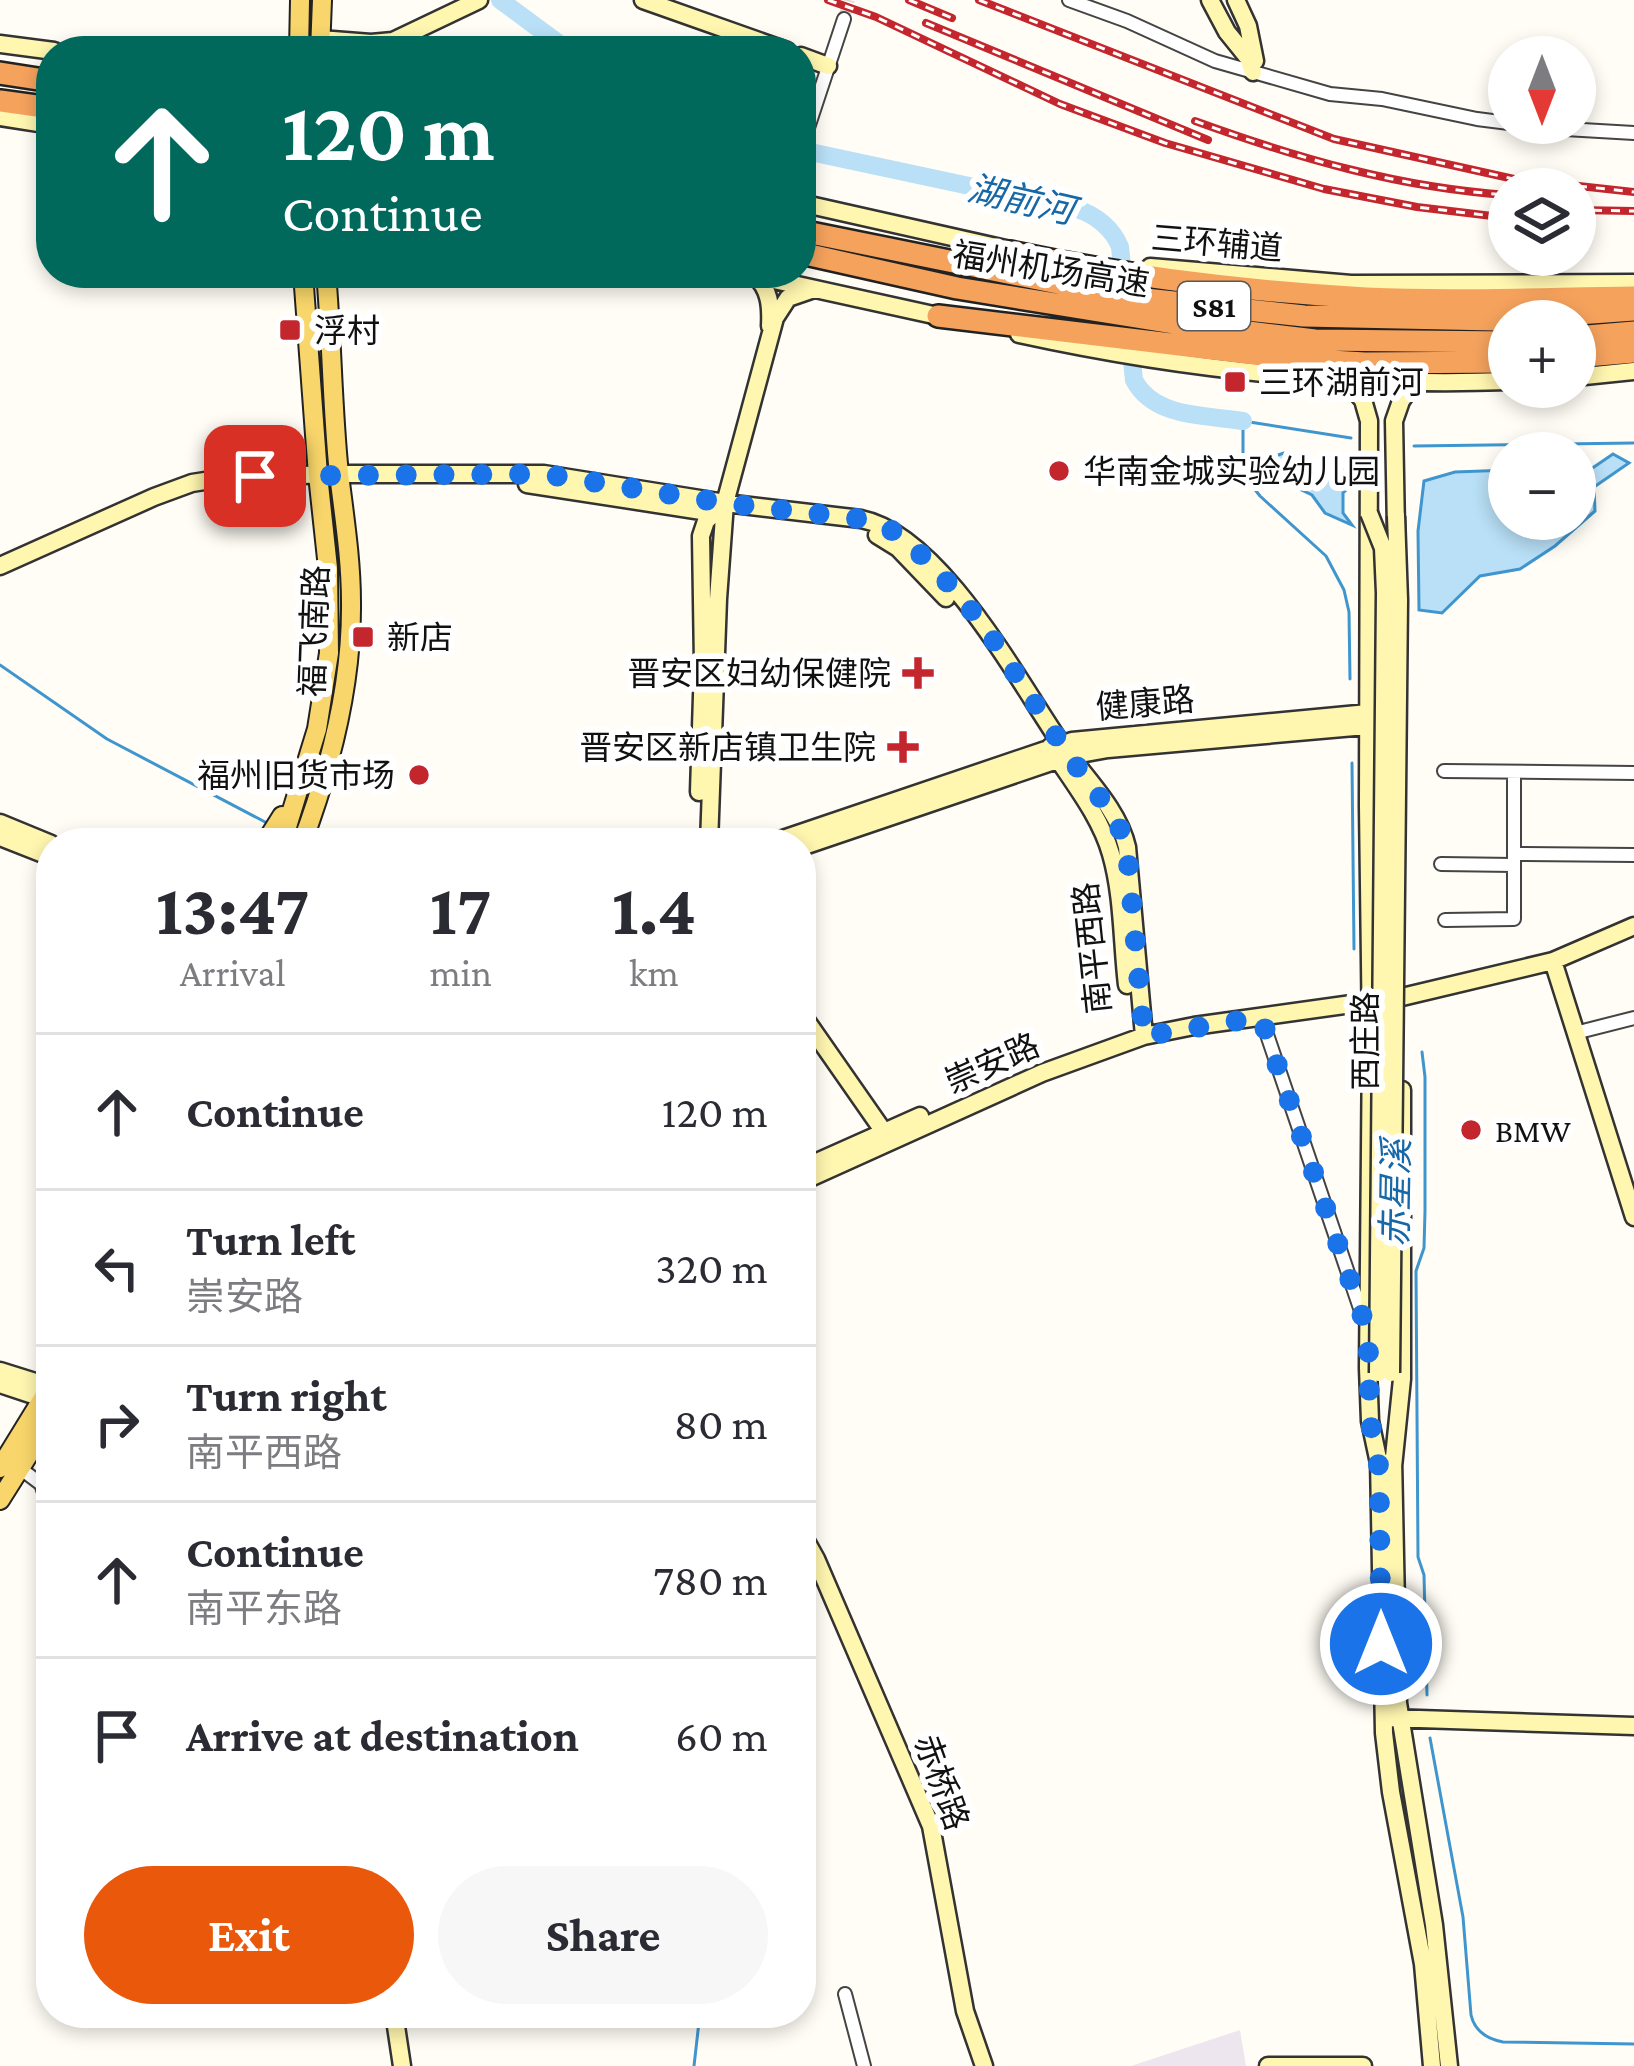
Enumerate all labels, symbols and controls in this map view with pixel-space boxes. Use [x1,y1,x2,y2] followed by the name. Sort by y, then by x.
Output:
[1488,36,1596,144] north arrow
[1488,36,1596,540] map controls
[84,84,240,240] icon: ahead
[282,85,495,178] text: 120 m
[964,168,1084,233] water label: 湖前河
[1488,168,1596,276] button: layers
[282,183,483,243] text: Continue
[1150,219,1284,267] street label: 三环辅道
[950,235,1152,303] street label: 福州机场高速
[1178,282,1250,330] road number: S81
[1488,300,1596,408] button: +
[314,312,380,349] place label: 浮村
[277,317,303,343] marker: 浮村
[1259,364,1424,401] place label: 三环湖前河
[1222,369,1248,395] marker: 三环湖前河
[204,425,306,527] pin
[1488,432,1596,540] button: −
[222,443,288,509] icon: arrive
[1083,453,1380,490] place label: 华南金城实验幼儿园
[1046,458,1072,484] marker: 华南金城实验幼儿园
[293,564,335,698] street label: 福飞南路
[387,619,453,656] place label: 新店
[350,624,376,650] marker: 新店
[627,655,891,692] place label: 晋安区妇幼保健院
[902,657,934,689] marker: 晋安区妇幼保健院
[1094,680,1196,726] street label: 健康路
[579,729,876,766] place label: 晋安区新店镇卫生院
[887,731,919,763] marker: 晋安区新店镇卫生院
[197,757,395,794] place label: 福州旧货市场
[406,762,432,788] marker: 福州旧货市场
[156,869,310,949] text: 13:47
[430,869,492,949] text: 17
[612,869,696,949] text: 1.4
[1067,880,1117,1016] street label: 南平西路
[180,951,286,994] text: Arrival
[429,951,492,994] text: min
[629,951,679,994] text: km
[1347,992,1384,1091] street label: 西庄路
[939,1026,1045,1100] street label: 崇安路
[84,1079,150,1145] icon: ahead
[186,1087,364,1137] text: Continue
[662,1087,768,1137] text: 120 m
[1495,1112,1571,1149] place label: BMW
[1458,1117,1484,1143] marker: BMW
[1375,1135,1417,1247] water label: 赤星溪
[186,1215,355,1265] text: Turn left
[84,1235,150,1301] icon: left
[655,1243,768,1293] text: 320 m
[186,1275,303,1318] text: 崇安路
[186,1371,387,1421] text: Turn right
[84,1391,150,1457] icon: right
[674,1399,768,1449] text: 80 m
[186,1431,342,1474] text: 南平西路
[186,1527,364,1577] text: Continue
[84,1547,150,1613] icon: ahead
[653,1555,768,1605] text: 780 m
[1318,1581,1444,1707] position arrow
[186,1587,342,1630] text: 南平东路
[84,1703,150,1769] icon: arrive
[186,1711,579,1761] text: Arrive at destination
[675,1711,768,1761] text: 60 m
[908,1729,976,1835] street label: 赤桥路
[84,1866,414,2004] button: Exit
[438,1866,768,2004] button: Share

